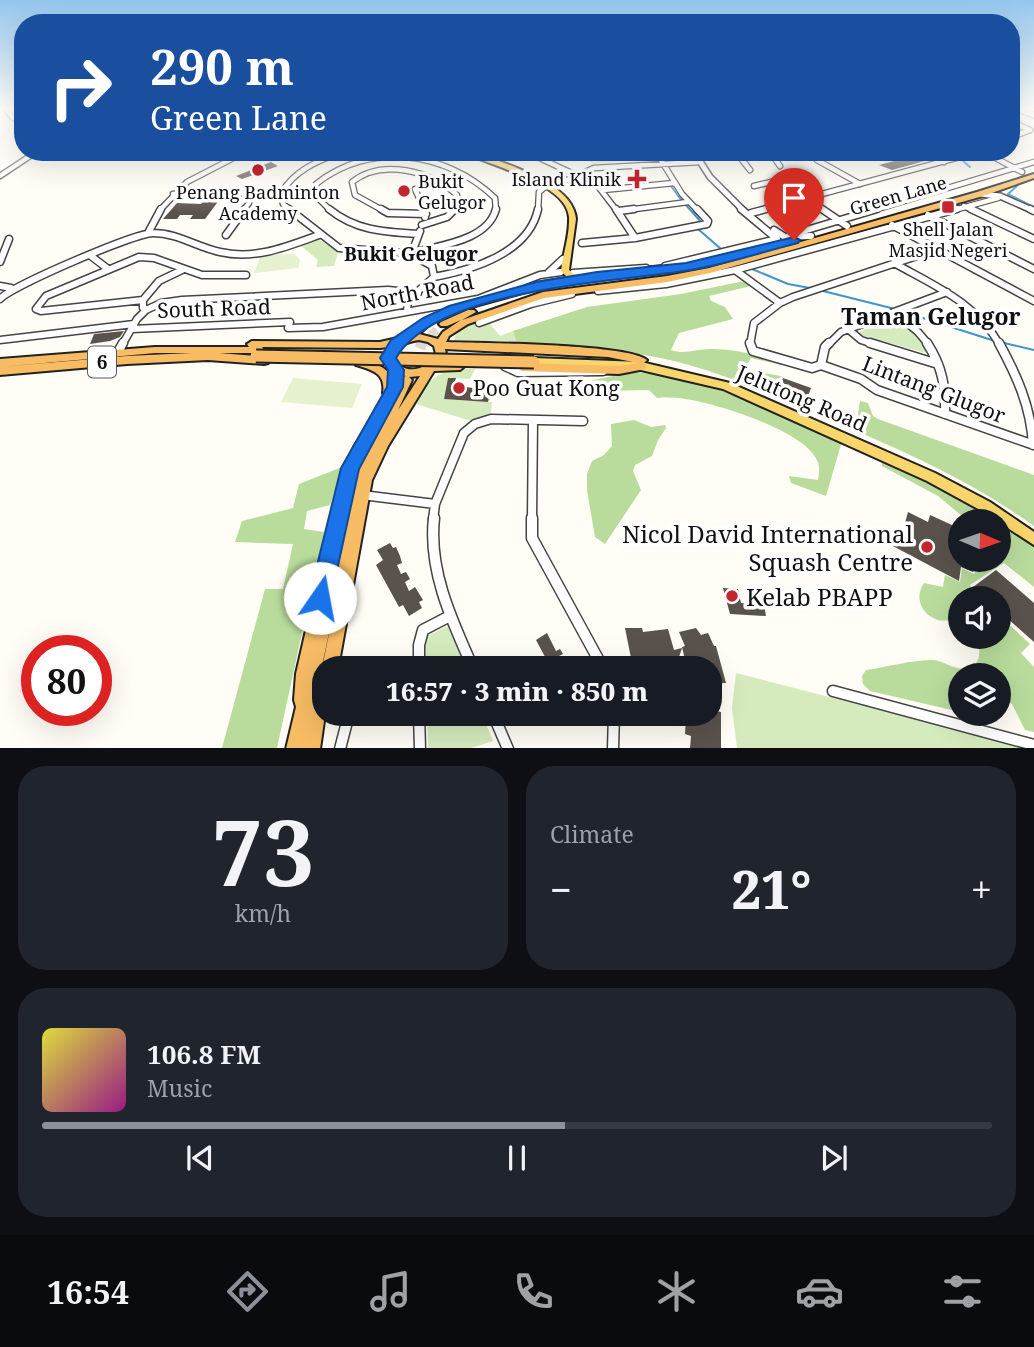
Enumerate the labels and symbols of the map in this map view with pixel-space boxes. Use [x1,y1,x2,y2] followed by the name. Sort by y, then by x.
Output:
[250,162,266,178] marker: Penang Badminton Academy
[511,167,621,191] place label: Island Klinik
[764,168,824,240] pin
[418,169,487,214] place label: Bukit Gelugor
[627,169,647,189] marker: Island Klinik
[847,170,949,220] street label: Green Lane
[176,180,340,225] place label: Penang Badminton Academy
[396,183,412,199] marker: Bukit Gelugor
[940,199,956,215] marker: Shell Jalan Masjid Negeri
[889,217,1008,262] place label: Shell Jalan Masjid Negeri
[344,241,478,267] district label: Bukit Gelugor
[358,267,476,317] street label: North Road
[157,292,271,324] street label: South Road
[841,300,1021,332] district label: Taman Gelugor
[88,346,116,378] road number: 6
[858,349,1010,429] street label: Lintang Glugor
[732,358,872,438] street label: Jelutong Road
[473,374,620,402] place label: Poo Guat Kong
[451,380,467,396] marker: Poo Guat Kong
[948,509,1012,572] north arrow
[622,517,914,578] place label: Nicol David International Squash Centre
[919,539,935,555] marker: Nicol David International Squash Centre
[283,561,357,635] position arrow
[746,580,893,613] place label: Kelab PBAPP
[724,588,740,604] marker: Kelab PBAPP
[21,635,112,726] speed limit sign: 80

